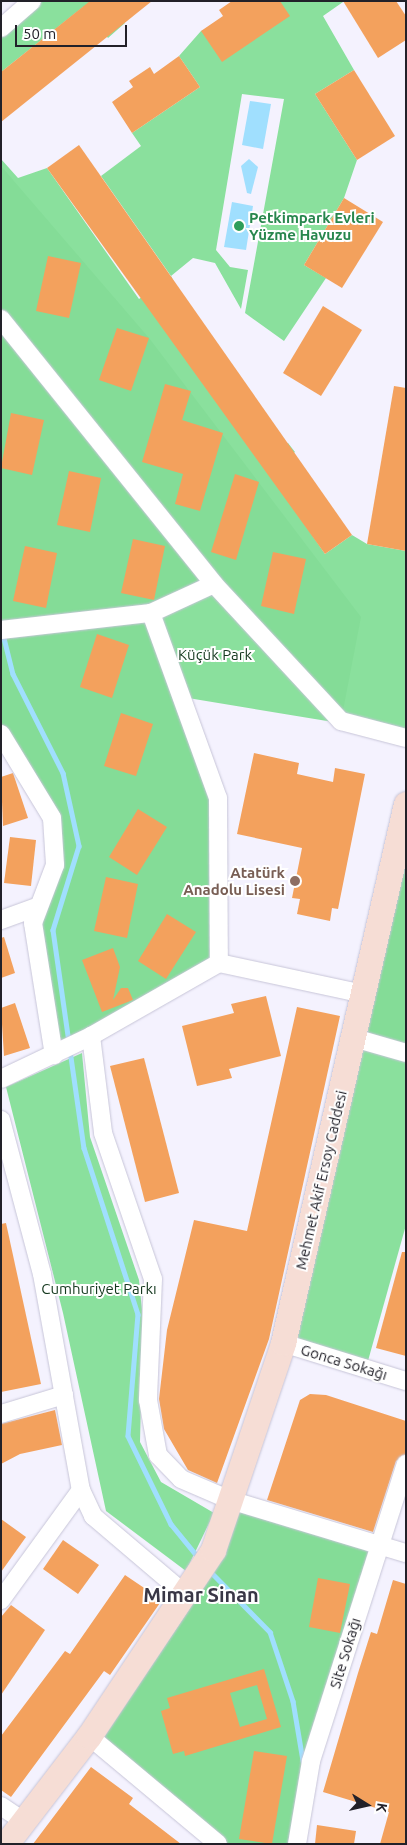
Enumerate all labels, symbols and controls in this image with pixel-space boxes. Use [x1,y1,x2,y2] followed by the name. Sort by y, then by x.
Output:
[18,15,130,47] scale bar
[23,25,56,42] text: 50 m
[249,208,375,243] place label: Petkimpark Evleri Yüzme Havuzu
[233,220,245,232] marker: Petkimpark Evleri Yüzme Havuzu
[178,646,252,664] park label: Küçük Park
[183,863,285,898] place label: Atatürk Anadolu Lisesi
[289,875,301,887] marker: Atatürk Anadolu Lisesi
[292,1089,350,1271] street label: Mehmet Akif Ersoy Caddesi
[41,1280,157,1298] park label: Cumhuriyet Parkı
[299,1340,389,1384] street label: Gonca Sokağı
[143,1582,259,1606] district label: Mimar Sinan
[326,1615,364,1691] street label: Site Sokağı
[342,1780,392,1830] north arrow
[373,1802,390,1814] text: K

